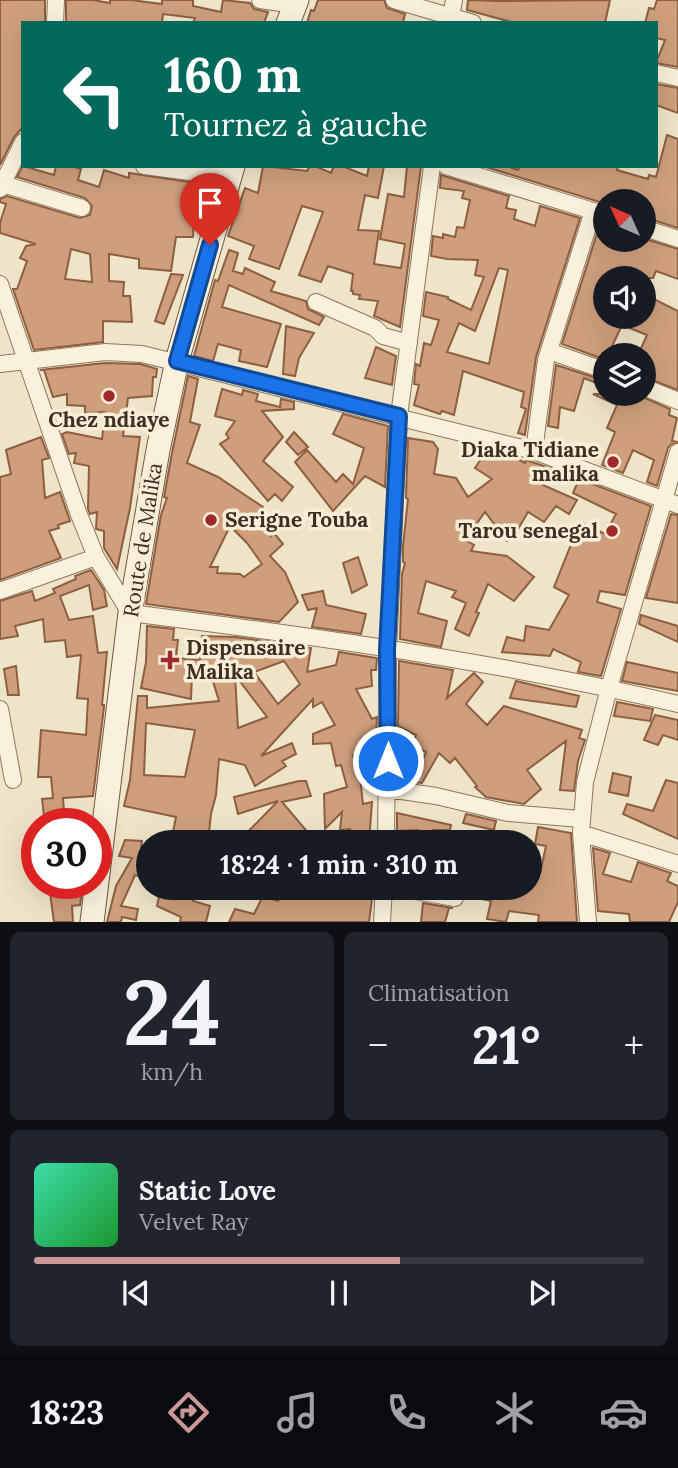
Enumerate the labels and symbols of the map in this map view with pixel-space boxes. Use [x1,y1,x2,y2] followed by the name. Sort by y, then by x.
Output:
[180,173,240,245] pin
[593,189,656,252] north arrow
[101,388,117,404] marker: Chez ndiaye
[48,406,170,433] place label: Chez ndiaye
[461,436,599,487] place label: Diaka Tidiane malika
[605,454,621,470] marker: Diaka Tidiane malika
[117,461,168,619] street label: Route de Malika
[225,506,368,533] place label: Serigne Touba
[203,512,219,528] marker: Serigne Touba
[458,517,598,544] place label: Tarou senegal
[604,523,620,539] marker: Tarou senegal
[186,634,306,685] place label: Dispensaire Malika
[160,650,180,670] marker: Dispensaire Malika
[351,724,425,798] position arrow
[21,808,112,899] speed limit sign: 30

